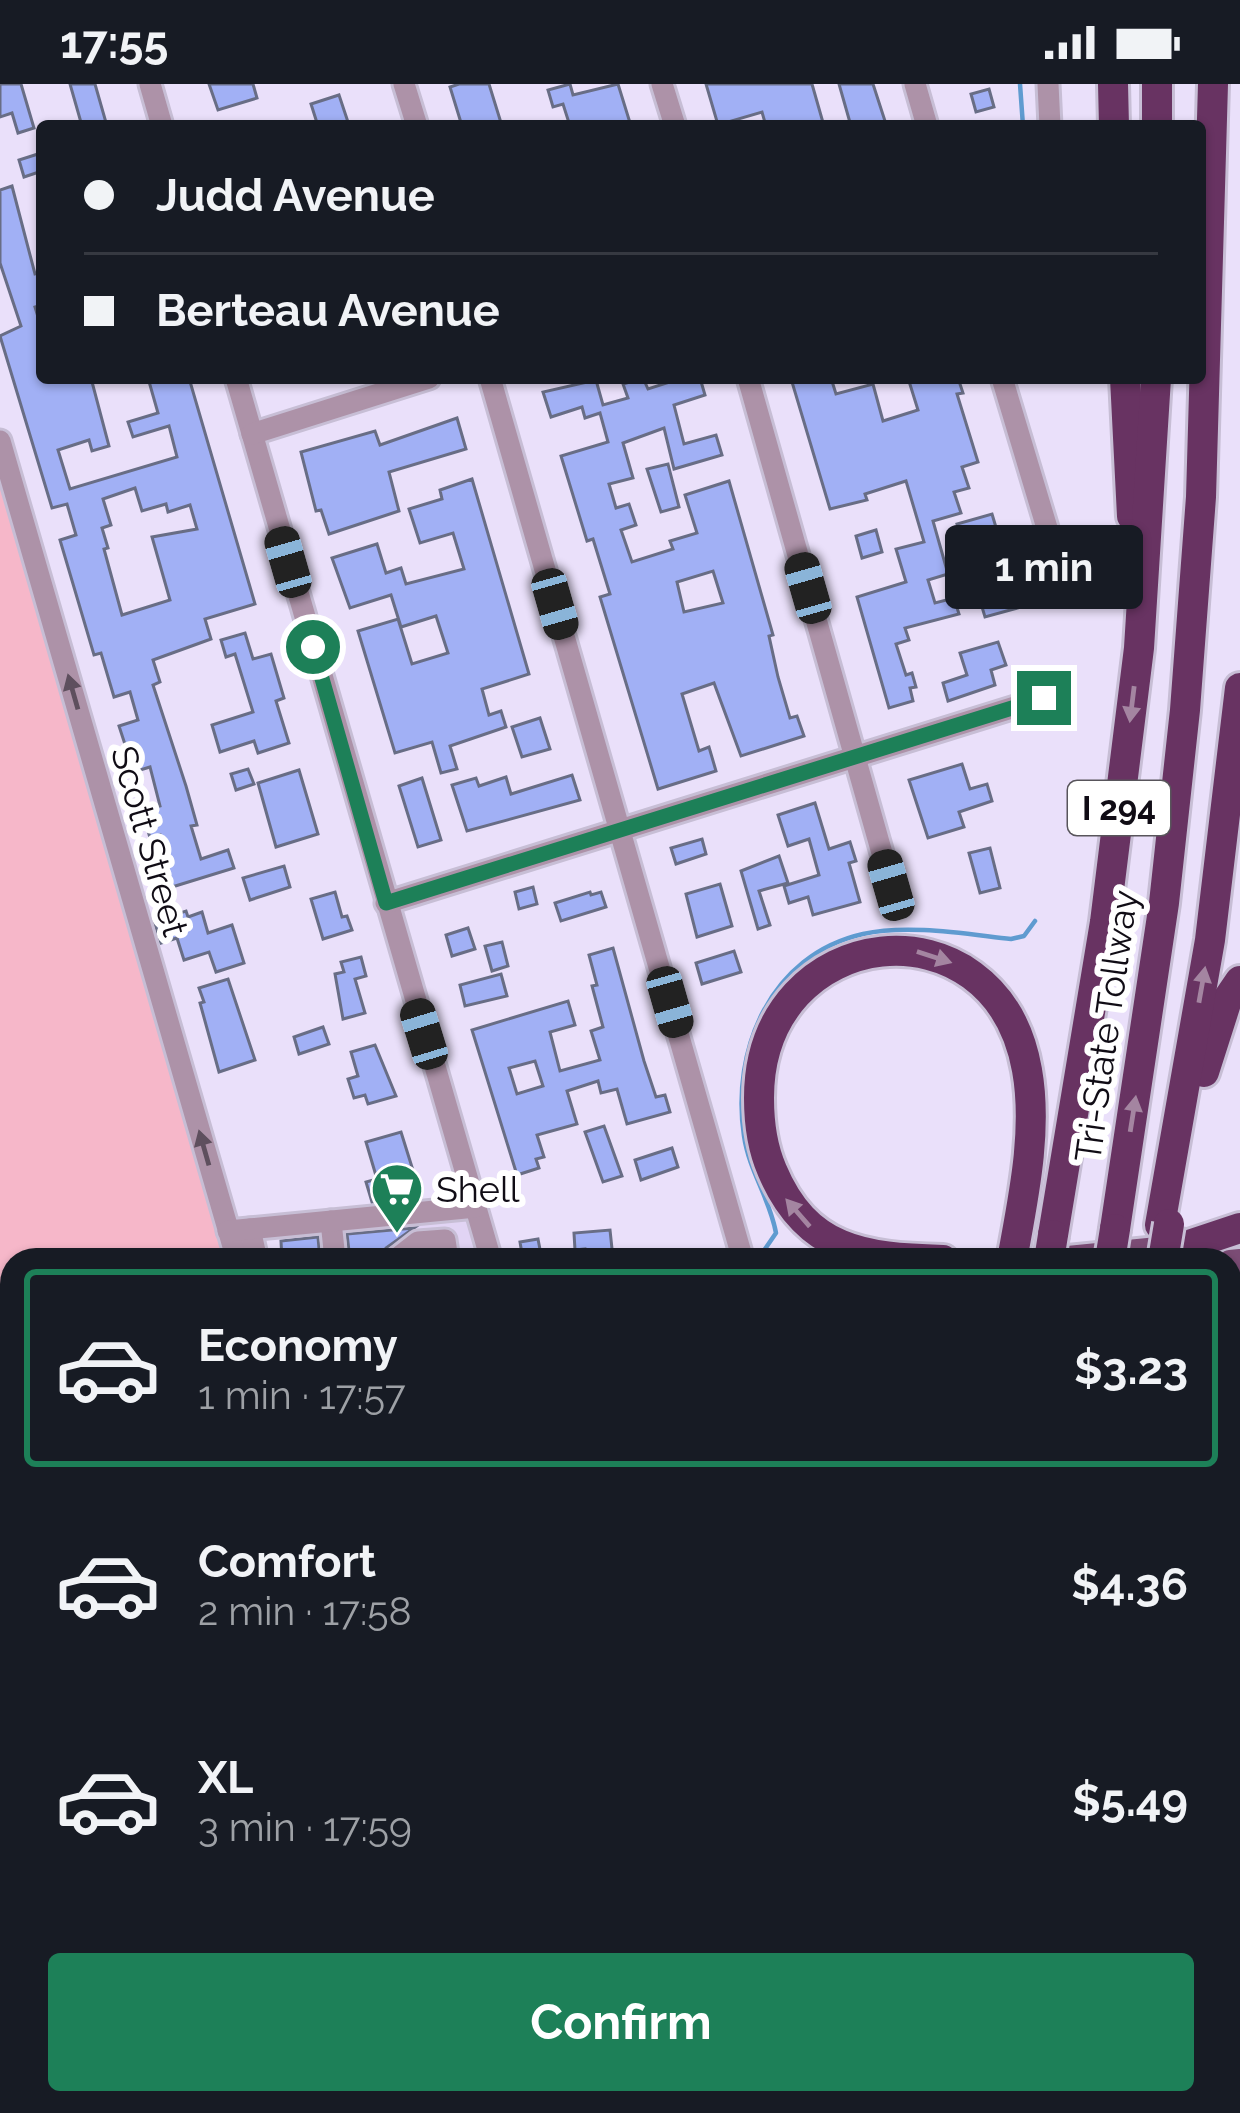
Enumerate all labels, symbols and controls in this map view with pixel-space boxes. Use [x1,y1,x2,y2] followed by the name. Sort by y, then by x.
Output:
[60,16,168,69] text: 17:55
[156,169,435,222] text: Judd Avenue
[156,284,500,337] text: Berteau Avenue
[261,522,315,602] car
[945,524,1143,608] callout: 1 min
[995,544,1093,590] text: 1 min
[781,548,835,628] car
[528,564,582,644] car
[286,620,340,674] route start
[1017,671,1071,725] route end
[62,673,81,710] one-way arrow
[1122,686,1141,723] one-way arrow
[103,741,197,941] street label: Scott Street
[1068,781,1170,835] road number: I 294
[864,845,918,925] car
[1066,887,1146,1165] street label: Tri-State Tollway
[916,949,953,968] one-way arrow
[643,962,697,1042] car
[1193,966,1212,1004] one-way arrow
[396,994,452,1074] car
[1124,1094,1143,1132] one-way arrow
[194,1129,212,1165] one-way arrow
[369,1161,425,1235] supermarket icon: Shell
[436,1168,520,1210] place label: Shell
[785,1198,811,1228] one-way arrow
[54,1314,162,1422] icon: car
[198,1319,398,1372] text: Economy
[1074,1342,1188,1395] text: $3.23
[198,1372,406,1418] text: 1 min · 17:57
[54,1530,162,1638] icon: car
[198,1535,376,1588] text: Comfort
[1071,1558,1188,1611] text: $4.36
[198,1588,412,1634] text: 2 min · 17:58
[54,1746,162,1854] icon: car
[198,1751,253,1804] text: XL
[1072,1774,1188,1827] text: $5.49
[198,1804,412,1850] text: 3 min · 17:59
[48,1953,1194,2091] button: Confirm

